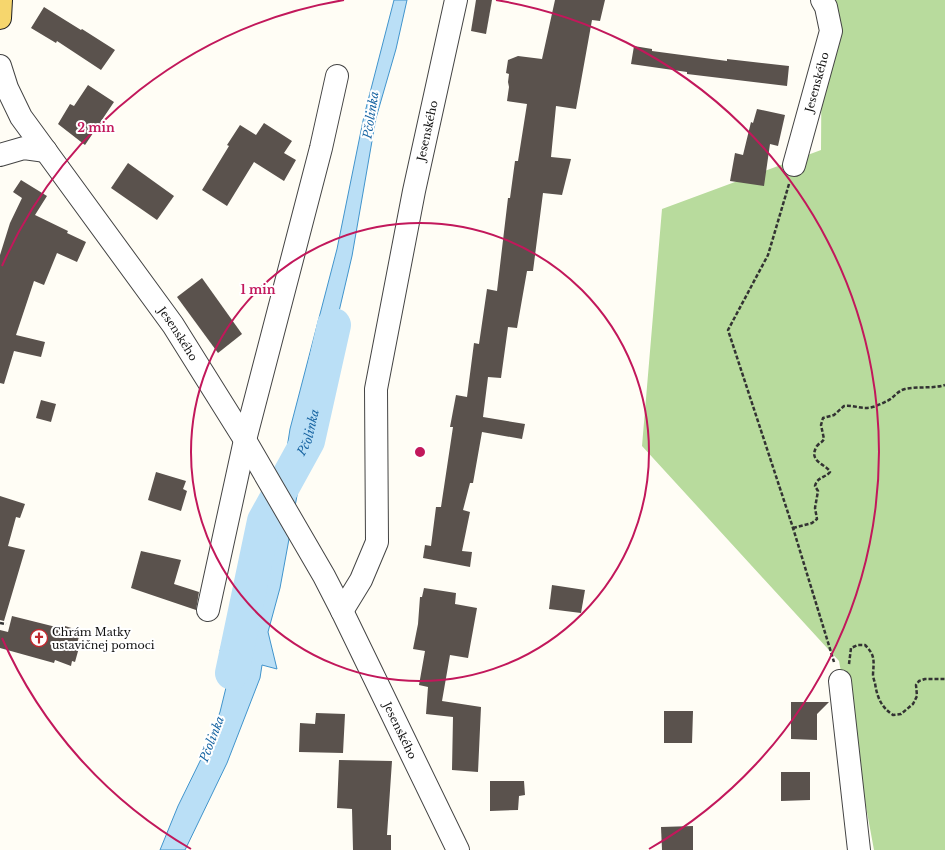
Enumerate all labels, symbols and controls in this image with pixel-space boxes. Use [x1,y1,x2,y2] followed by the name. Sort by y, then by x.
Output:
[801,50,832,116] street label: Jesenského
[359,90,382,141] water label: Pčolinka
[413,99,441,164] street label: Jesenského
[77,120,115,135] text: 2 min
[241,282,276,297] text: 1 min
[154,302,201,363] street label: Jesenského
[293,408,322,459] water label: Pčolinka
[413,445,427,459] centre of rings
[52,625,155,652] place label: Chrám Matky ustavičnej pomoci
[29,628,49,648] church icon: Chrám Matky ustavičnej pomoci
[379,698,420,761] street label: Jesenského
[196,714,227,765] water label: Pčolinka

